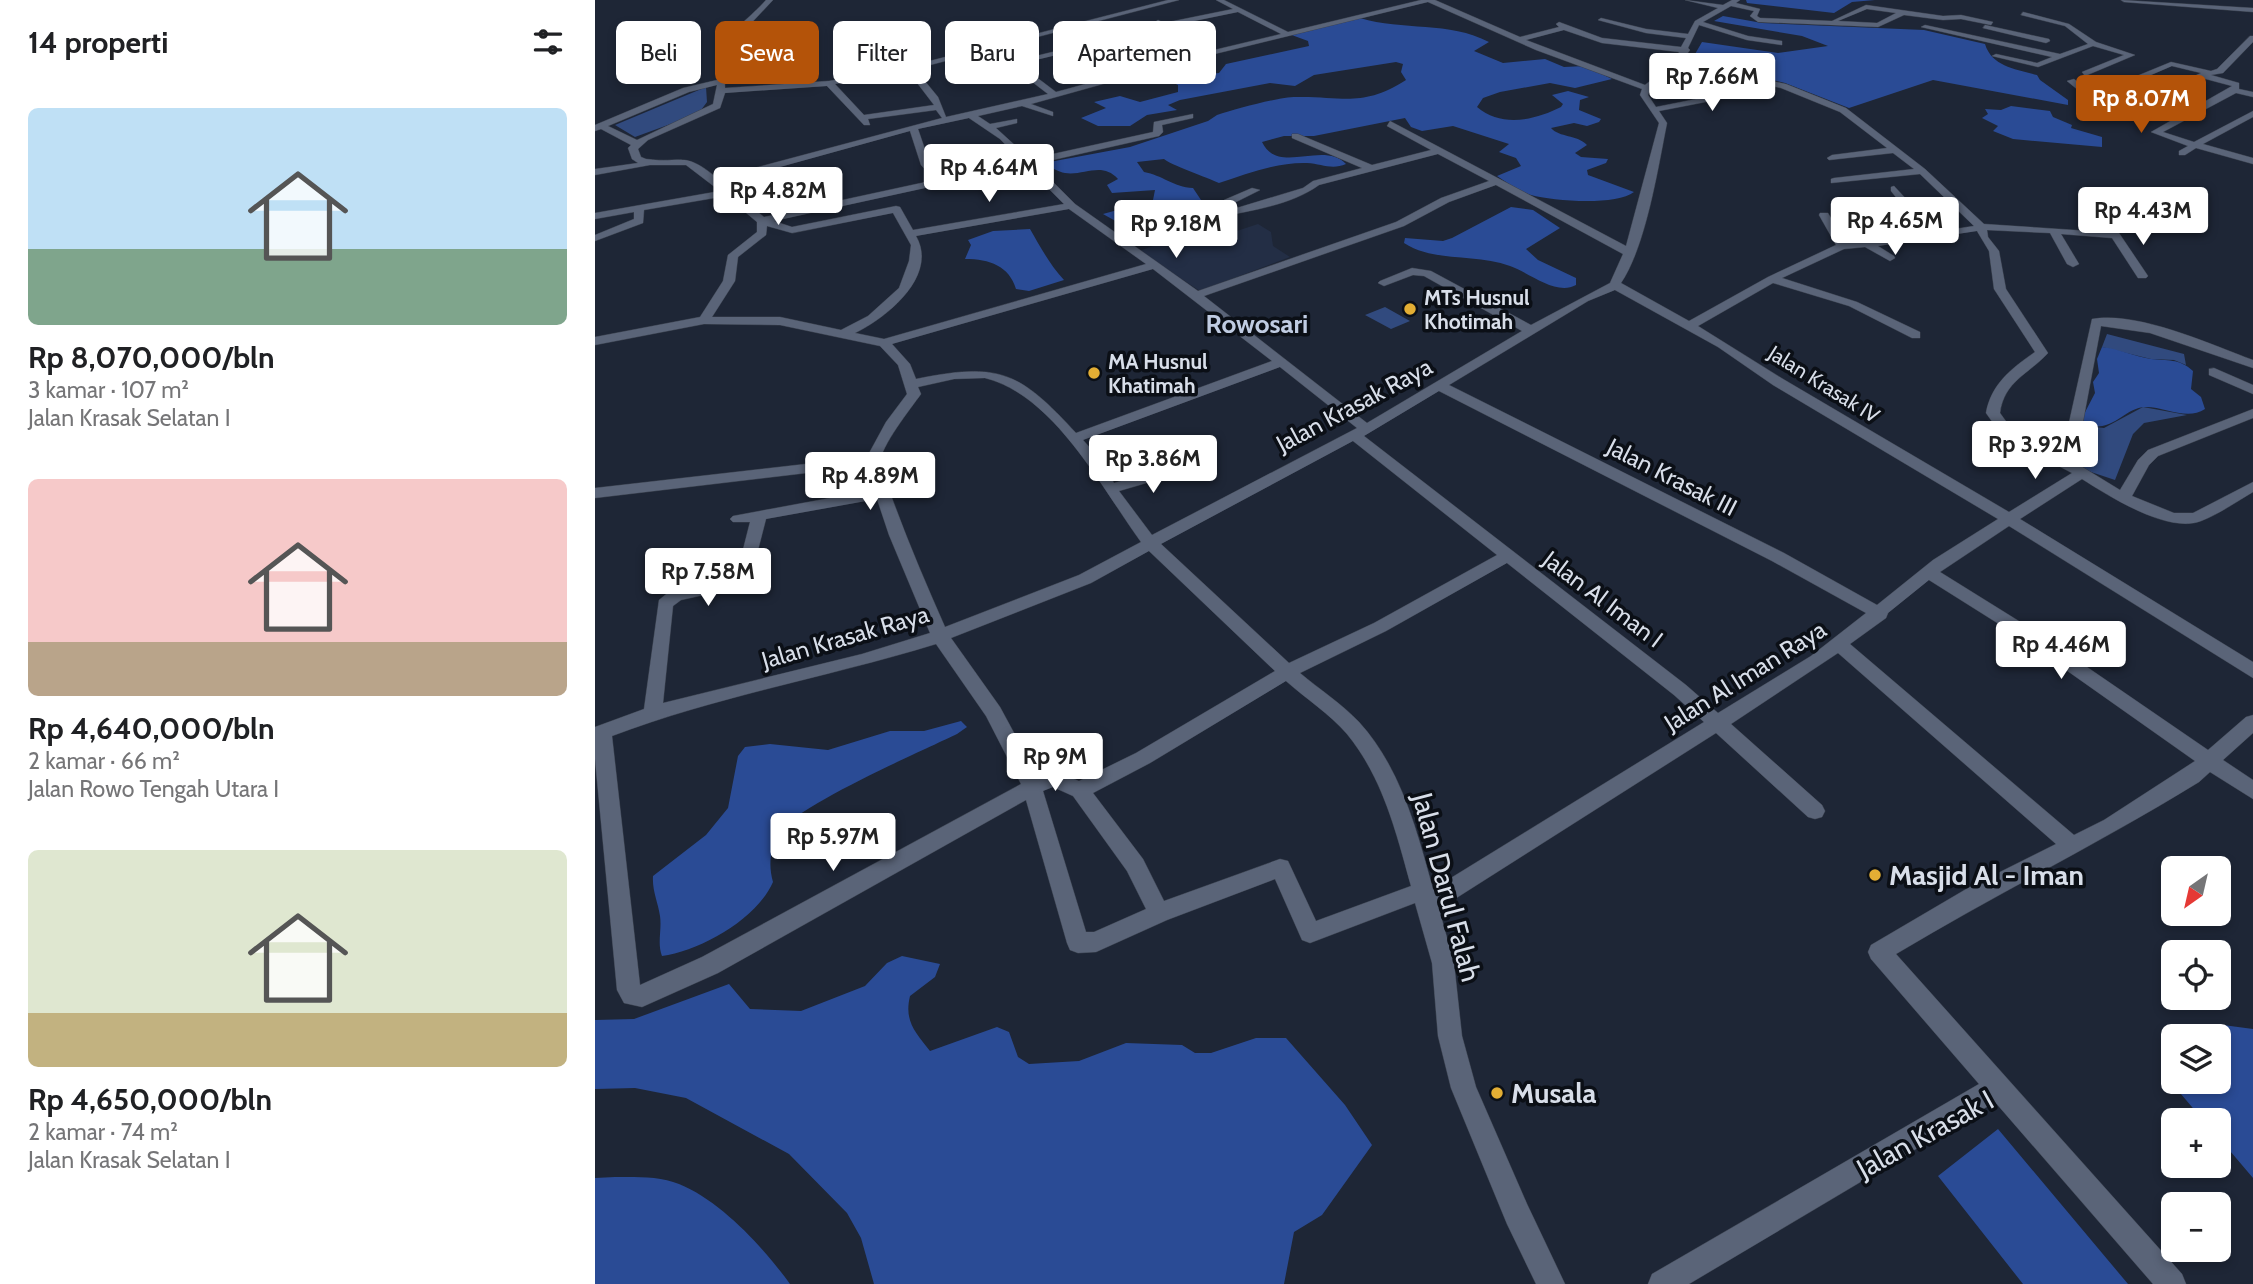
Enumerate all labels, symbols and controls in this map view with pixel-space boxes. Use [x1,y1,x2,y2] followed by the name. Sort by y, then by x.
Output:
[616,21,701,84] chip: Beli
[715,21,819,84] chip: Sewa
[833,21,931,84] chip: Filter
[945,21,1039,84] chip: Baru
[1053,21,1216,84] chip: Apartemen
[529,23,567,61] icon: filters
[28,24,168,61] text: 14 properti
[1640,54,1784,113] pin: Rp 7.66M
[1665,62,1759,90] text: Rp 7.66M
[2069,76,2213,135] pin: Rp 8.07M
[2092,84,2190,112] text: Rp 8.07M
[917,144,1061,204] pin: Rp 4.64M
[235,153,361,279] icon: home
[940,153,1038,181] text: Rp 4.64M
[706,168,850,227] pin: Rp 4.82M
[729,176,827,204] text: Rp 4.82M
[2071,188,2215,247] pin: Rp 4.43M
[2094,196,2192,224] text: Rp 4.43M
[1823,198,1967,257] pin: Rp 4.65M
[1104,201,1248,260] pin: Rp 9.18M
[1847,206,1943,234] text: Rp 4.65M
[1130,209,1222,237] text: Rp 9.18M
[1424,285,1530,334] place label: MTs Husnul Khotimah
[1402,301,1418,317] marker: MTs Husnul Khotimah
[1206,308,1308,340] district label: Rowosari
[28,339,275,376] text: Rp 8,070,000/bln
[1763,339,1884,428] street label: Jalan Krasak IV
[1108,349,1208,398] place label: MA Husnul Khatimah
[1270,352,1437,459] street label: Jalan Krasak Raya
[1086,365,1102,381] marker: MA Husnul Khatimah
[28,376,189,404] text: 3 kamar · 107 m²
[28,404,231,432] text: Jalan Krasak Selatan I
[1963,421,2107,481] pin: Rp 3.92M
[1988,430,2082,458] text: Rp 3.92M
[1601,431,1742,522] street label: Jalan Krasak III
[1081,435,1225,495] pin: Rp 3.86M
[1105,444,1201,472] text: Rp 3.86M
[798,452,942,512] pin: Rp 4.89M
[821,461,919,489] text: Rp 4.89M
[235,524,361,650] icon: home
[1537,544,1669,653] street label: Jalan Al Iman I
[636,548,780,608] pin: Rp 7.58M
[661,557,755,585] text: Rp 7.58M
[757,599,932,675] street label: Jalan Krasak Raya
[1658,614,1832,738] street label: Jalan Al Iman Raya
[1989,622,2133,681] pin: Rp 4.46M
[2012,630,2110,658] text: Rp 4.46M
[28,710,275,747] text: Rp 4,640,000/bln
[1006,734,1104,793] pin: Rp 9M
[1023,742,1087,770] text: Rp 9M
[28,747,180,775] text: 2 kamar · 66 m²
[28,775,279,803] text: Jalan Rowo Tengah Utara I
[1405,788,1489,985] street label: Jalan Darul Falah
[761,814,905,873] pin: Rp 5.97M
[786,822,880,850] text: Rp 5.97M
[2161,856,2231,926] north arrow
[2161,856,2231,1262] map controls
[1889,858,2084,892] place label: Masjid Al - Iman
[1867,867,1883,883] marker: Masjid Al - Iman
[235,895,361,1021] icon: home
[2161,940,2231,1010] button: locate
[2161,1024,2231,1094] button: layers
[1511,1076,1597,1110] place label: Musala
[28,1081,272,1118] text: Rp 4,650,000/bln
[1850,1082,1999,1186] street label: Jalan Krasak I
[1489,1085,1505,1101] marker: Musala
[2161,1108,2231,1178] button: +
[28,1118,178,1146] text: 2 kamar · 74 m²
[28,1146,231,1174] text: Jalan Krasak Selatan I
[2161,1192,2231,1262] button: −

